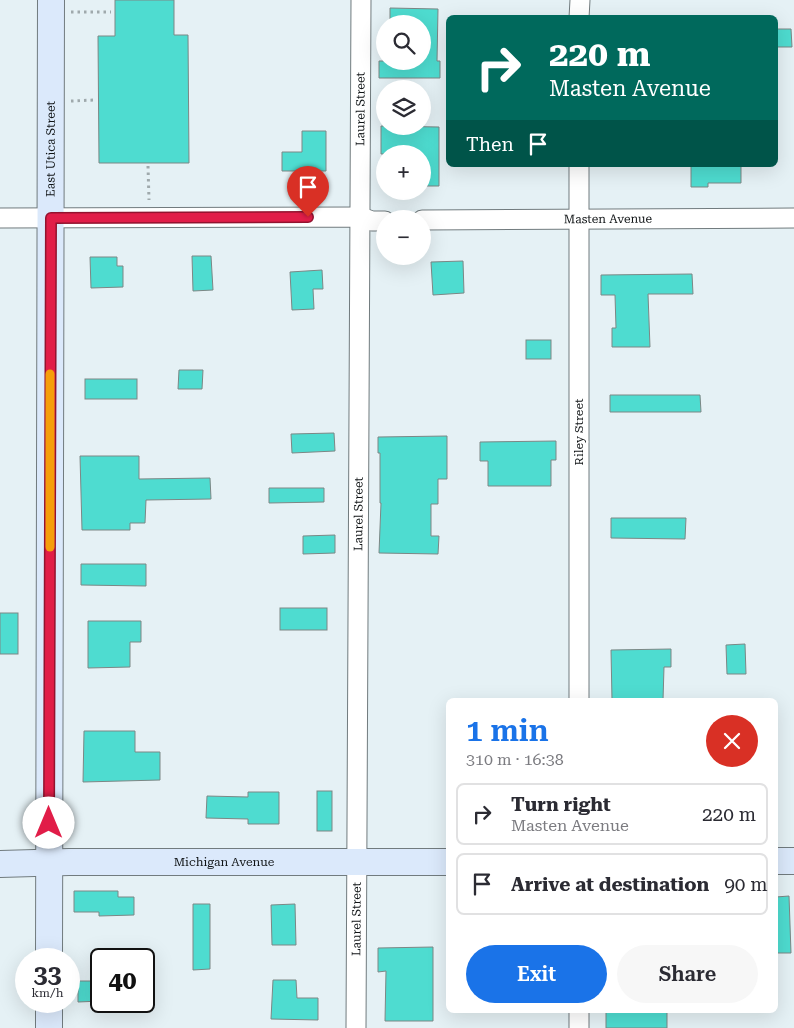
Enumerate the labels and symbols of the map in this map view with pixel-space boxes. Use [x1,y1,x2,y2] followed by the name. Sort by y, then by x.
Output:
[353,71,368,146] street label: Laurel Street
[44,100,58,197] street label: East Utica Street
[287,166,329,217] pin
[564,212,653,226] street label: Masten Avenue
[572,398,586,465] street label: Riley Street
[351,476,366,551] street label: Laurel Street
[22,796,74,848] position arrow
[174,855,275,869] street label: Michigan Avenue
[349,881,364,956] street label: Laurel Street
[90,948,155,1013] speed limit sign: 40

